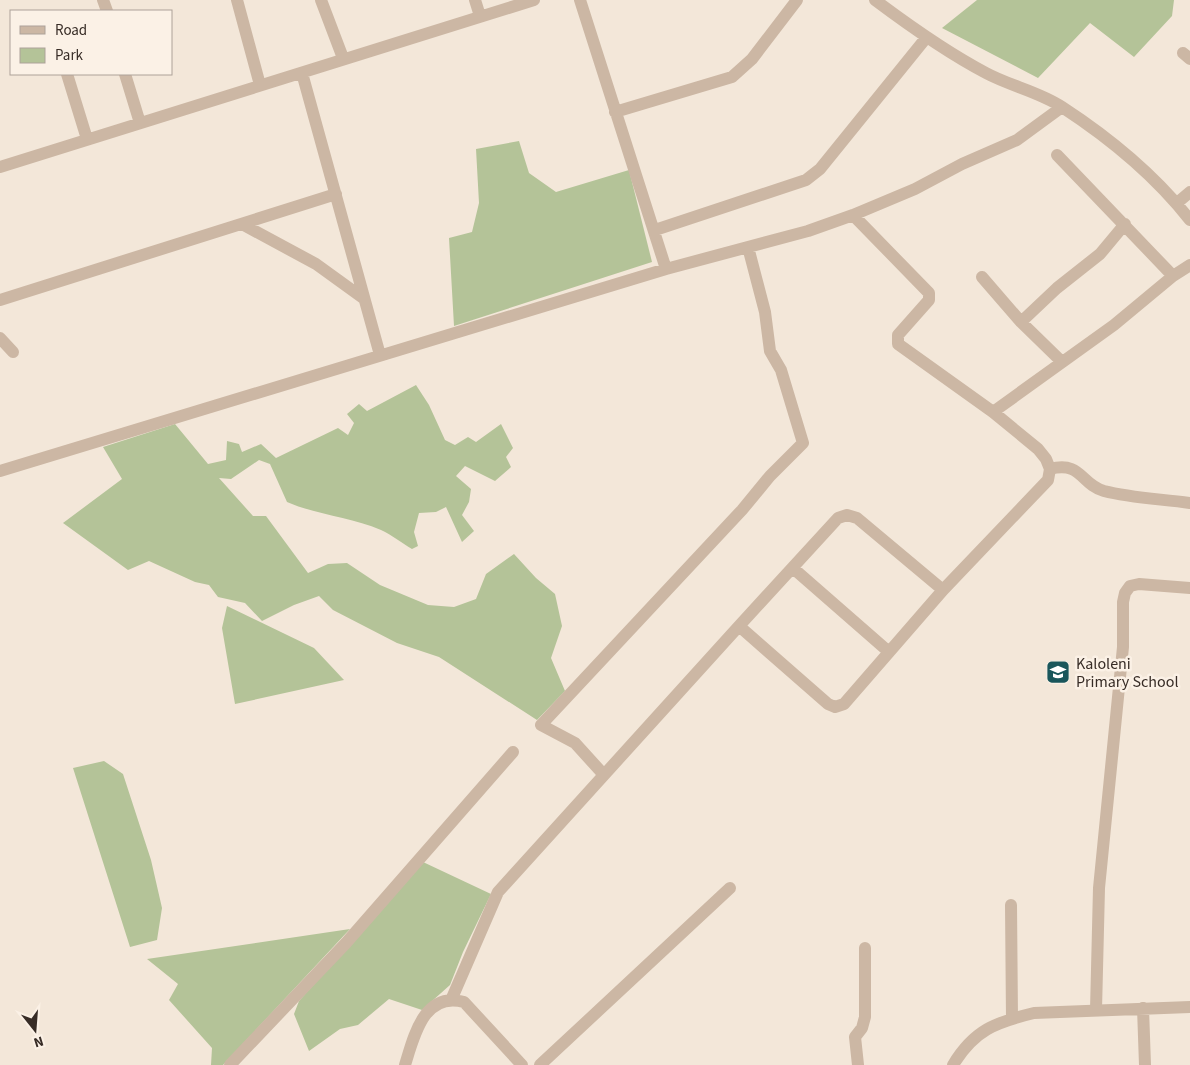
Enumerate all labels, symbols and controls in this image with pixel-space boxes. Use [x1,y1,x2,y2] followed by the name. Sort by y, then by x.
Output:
[10,10,172,75] legend
[55,20,87,41] text: Road
[55,45,84,66] text: Park
[1076,653,1178,693] place label: Kaloleni Primary School
[1045,659,1071,685] school or university icon: Kaloleni Primary School
[10,1005,60,1055] north arrow
[31,1031,46,1052] text: N

